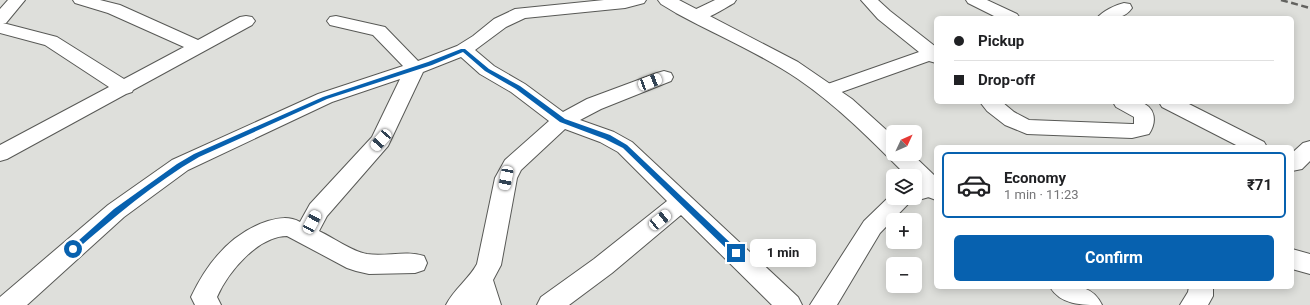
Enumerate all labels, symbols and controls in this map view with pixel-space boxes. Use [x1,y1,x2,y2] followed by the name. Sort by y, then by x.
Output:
[978,32,1024,50] text: Pickup
[978,71,1035,89] text: Drop-off
[637,72,663,92] car
[886,125,922,161] north arrow
[886,125,922,293] map controls
[369,127,393,153] car
[498,165,514,191] car
[956,167,992,203] icon: car
[886,169,922,205] button: layers
[1004,169,1066,187] text: Economy
[1247,176,1272,194] text: ₹71
[1004,187,1079,202] text: 1 min · 11:23
[647,208,673,232] car
[301,209,323,235] car
[886,213,922,249] button: +
[954,235,1274,281] button: Confirm
[750,239,816,267] callout: 1 min
[64,240,82,258] route start
[727,244,745,262] route end
[767,245,799,260] text: 1 min
[886,257,922,293] button: −

